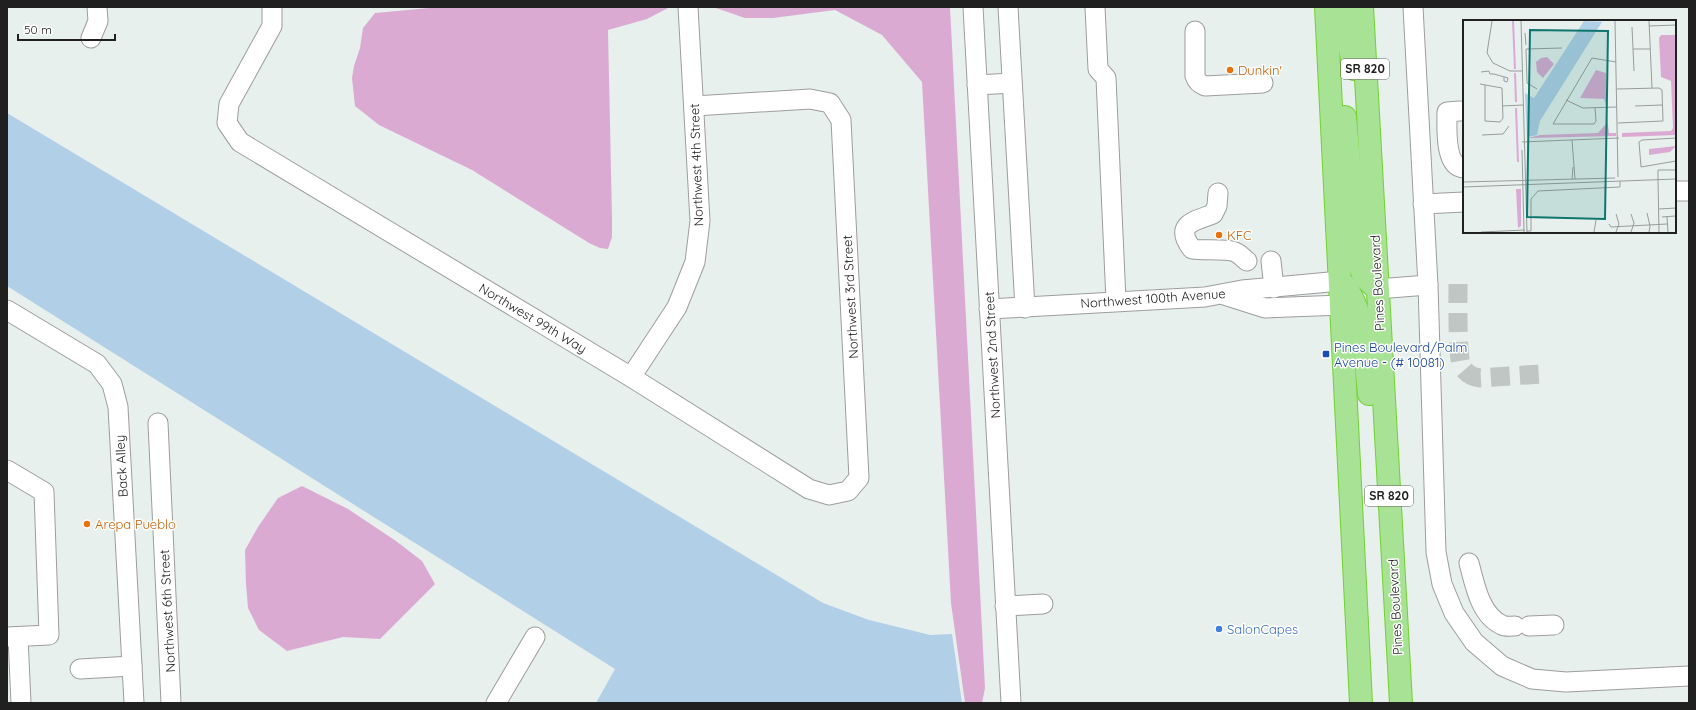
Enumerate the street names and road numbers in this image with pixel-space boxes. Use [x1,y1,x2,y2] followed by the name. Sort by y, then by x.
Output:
[1341,59,1389,79] road number: SR 820
[686,103,706,227] street label: Northwest 4th Street
[839,235,861,359] street label: Northwest 3rd Street
[1366,235,1388,331] street label: Pines Boulevard
[476,280,590,356] street label: Northwest 99th Way
[1080,285,1226,311] street label: Northwest 100th Avenue
[981,291,1003,419] street label: Northwest 2nd Street
[111,434,131,498] street label: Back Alley
[1365,486,1413,506] road number: SR 820
[156,549,178,673] street label: Northwest 6th Street
[1384,559,1406,655] street label: Pines Boulevard

